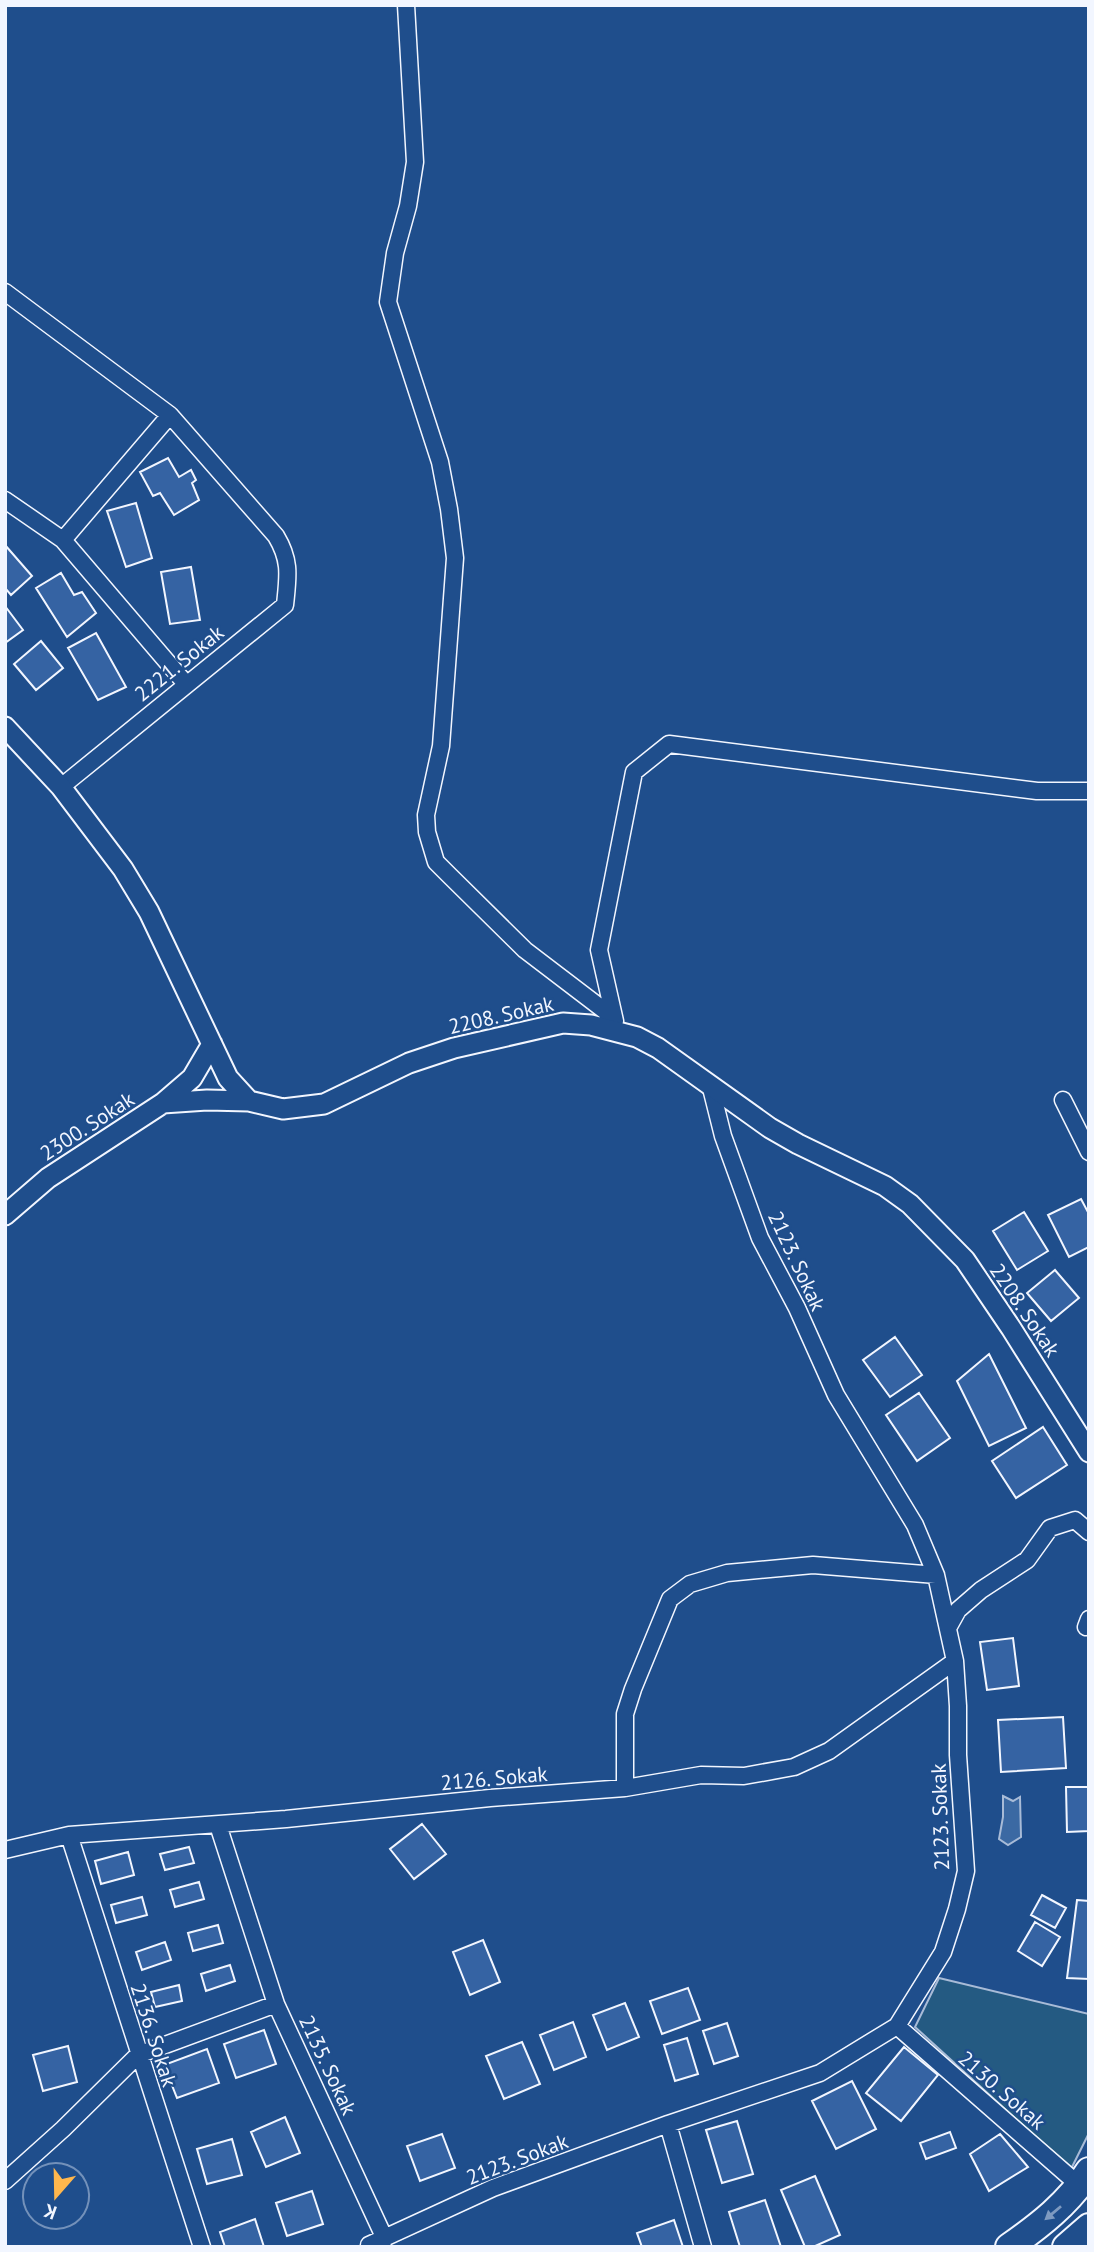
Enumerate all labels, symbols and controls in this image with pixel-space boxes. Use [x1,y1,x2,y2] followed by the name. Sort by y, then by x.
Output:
[129,619,229,707] street label: 2221. Sokak
[446,990,556,1040] street label: 2208. Sokak
[35,1085,139,1167] street label: 2300. Sokak
[762,1207,832,1315] street label: 2123. Sokak
[984,1258,1066,1362] street label: 2208. Sokak
[439,1760,549,1796] street label: 2126. Sokak
[925,1763,955,1871] street label: 2123. Sokak
[125,1980,183,2090] street label: 2136. Sokak
[293,2011,363,2119] street label: 2135. Sokak
[953,2045,1051,2135] street label: 2130. Sokak
[462,2127,572,2191] street label: 2123. Sokak
[21,2161,91,2231] north arrow
[40,2199,60,2225] text: K
[1044,2205,1062,2221] one-way arrow

